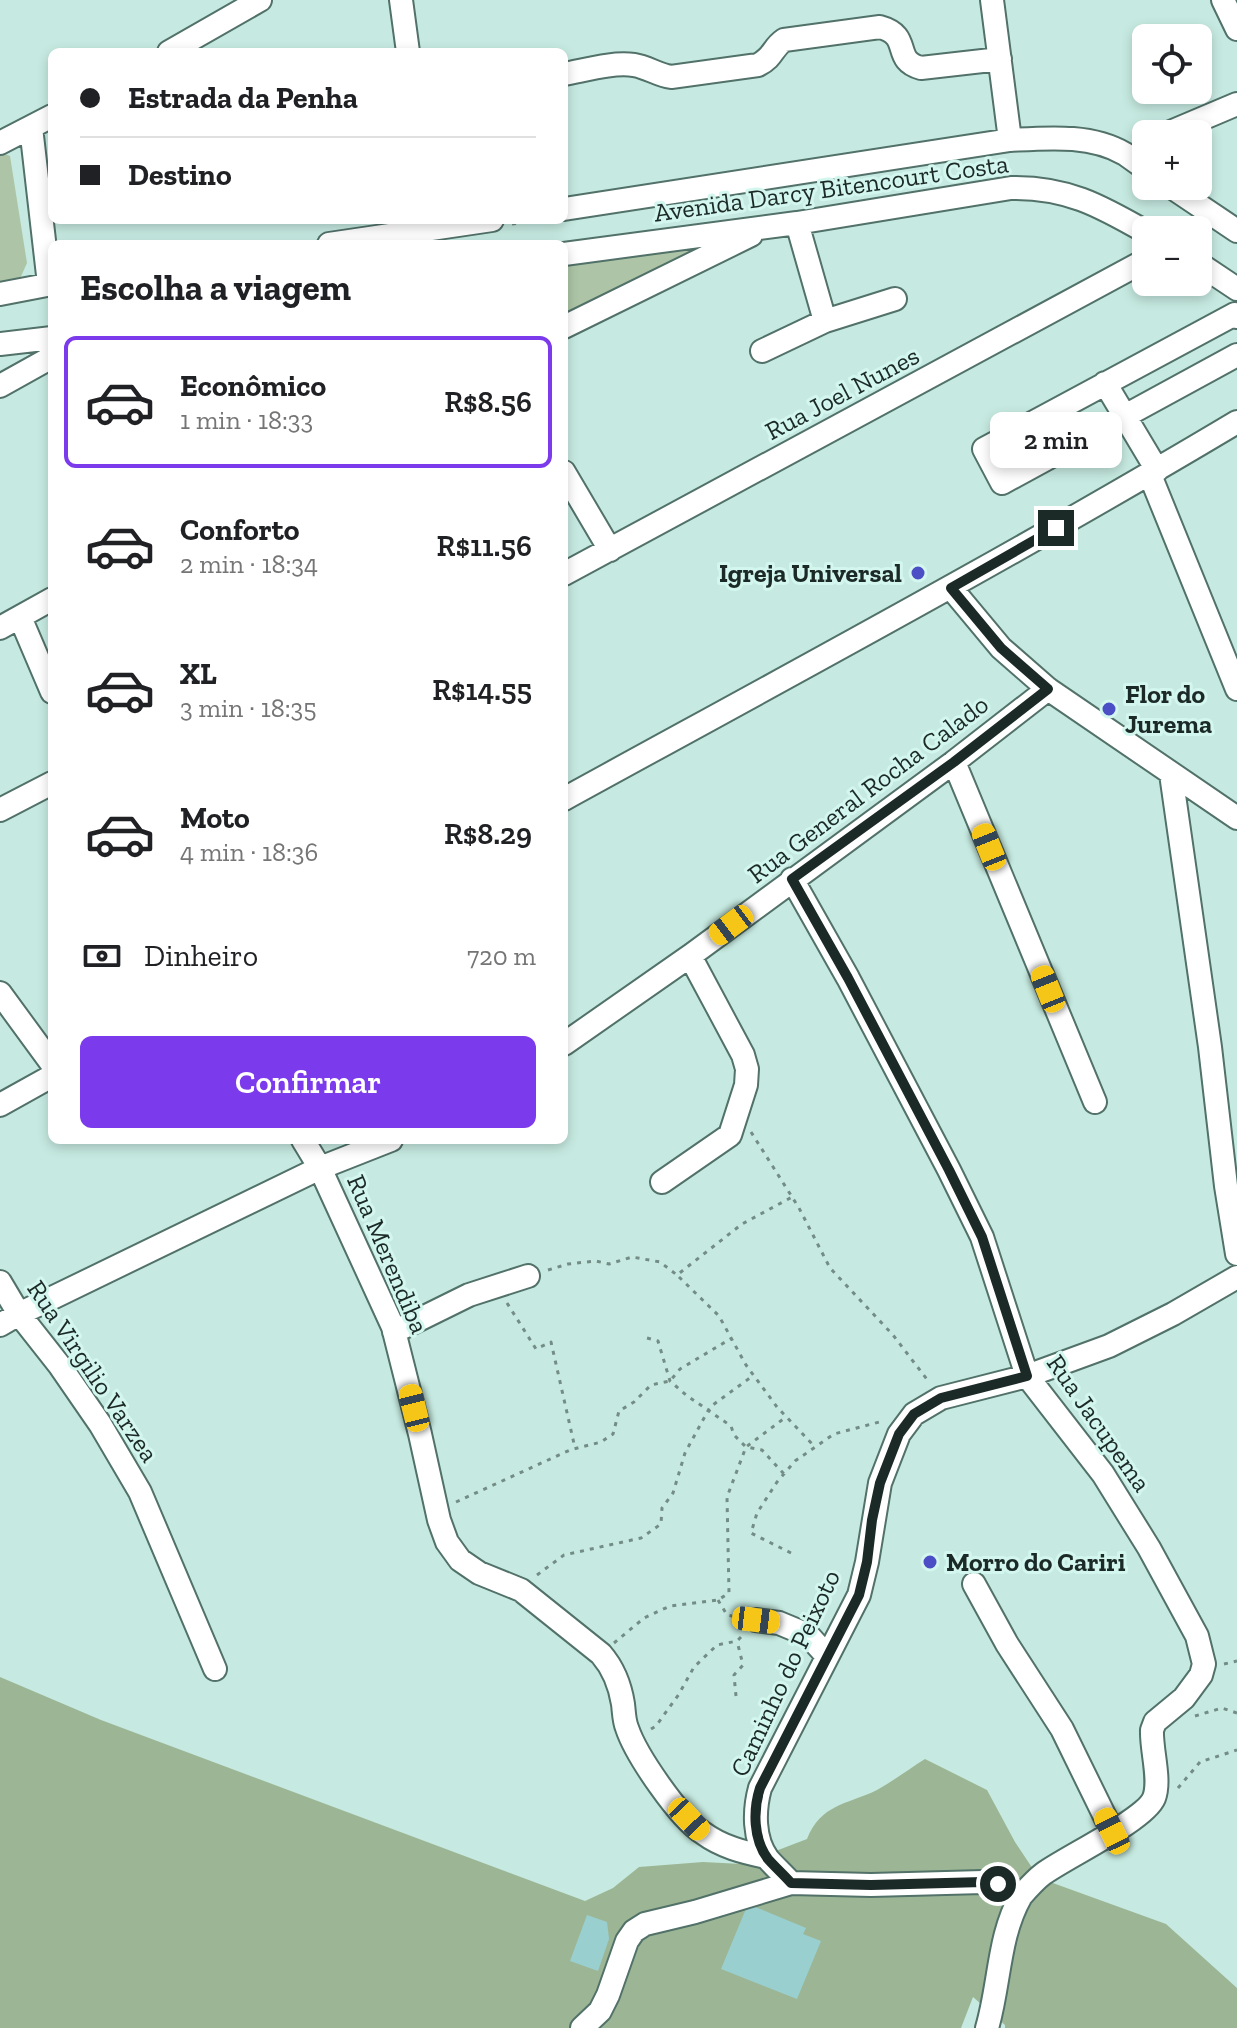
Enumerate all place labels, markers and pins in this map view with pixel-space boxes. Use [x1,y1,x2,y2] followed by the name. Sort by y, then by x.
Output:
[719,557,902,589] place label: Igreja Universal
[909,564,927,582] marker: Igreja Universal
[1125,678,1212,740] place label: Flor do Jurema
[1100,700,1118,718] marker: Flor do Jurema
[946,1546,1126,1578] place label: Morro do Cariri
[921,1553,939,1571] marker: Morro do Cariri

